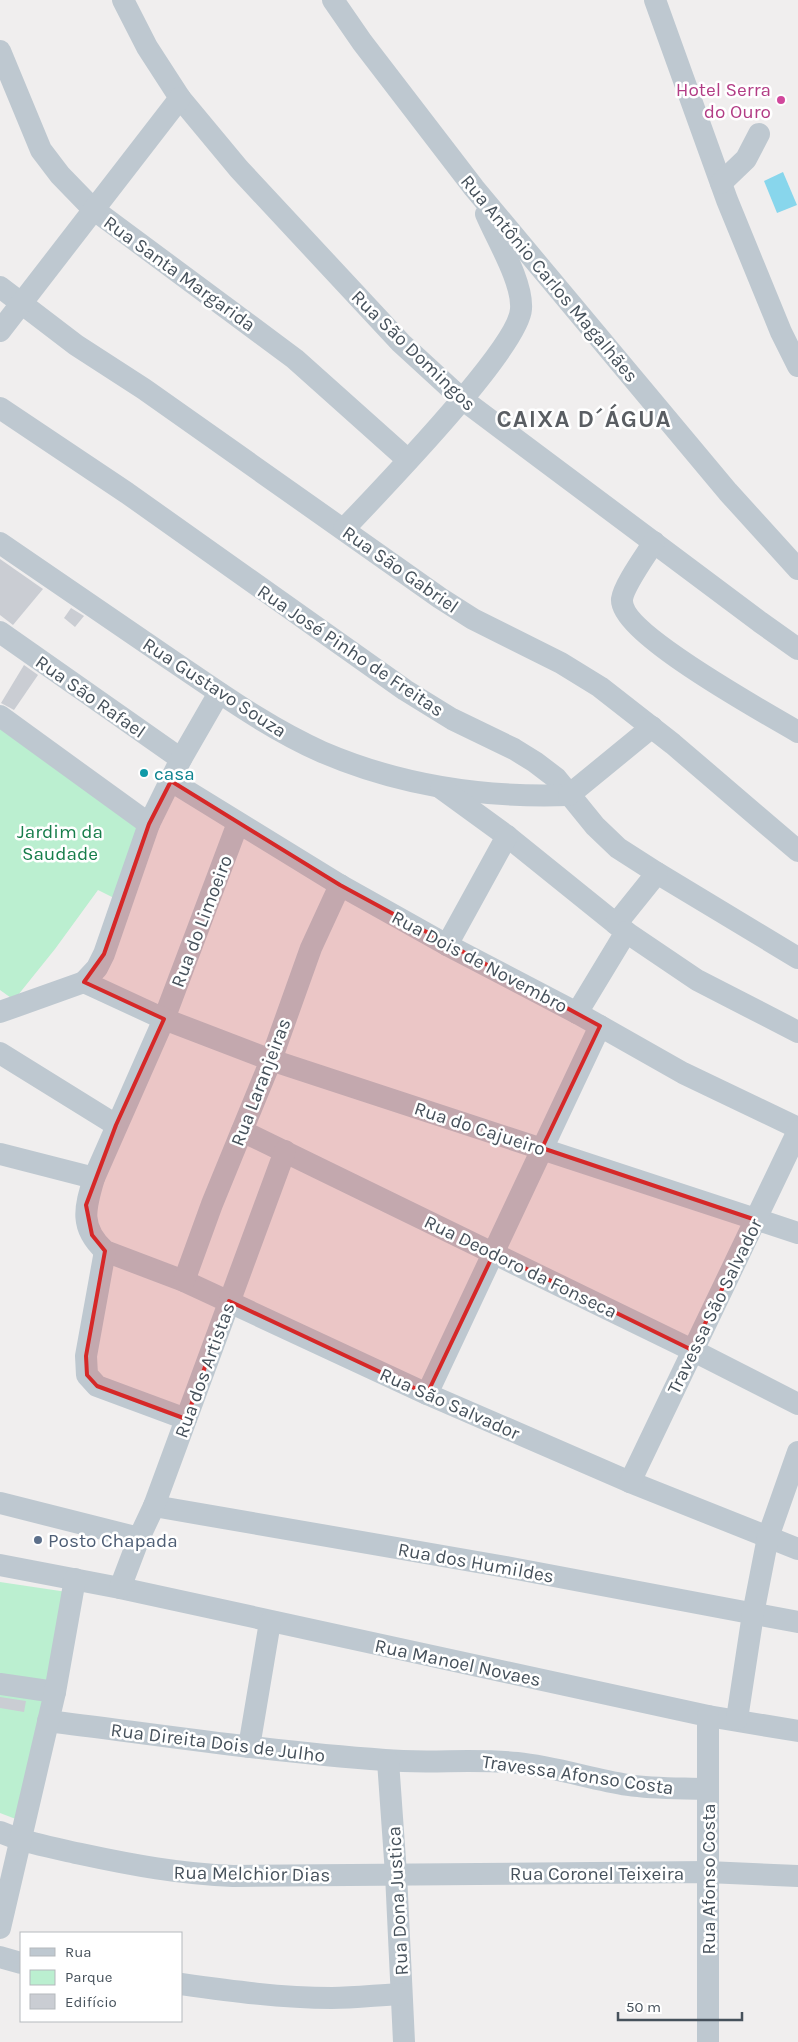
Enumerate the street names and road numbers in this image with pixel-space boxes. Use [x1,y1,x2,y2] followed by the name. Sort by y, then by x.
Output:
[456,170,642,387] street label: Rua Antônio Carlos Magalhães
[99,211,260,336] street label: Rua Santa Margarida
[347,286,480,416] street label: Rua São Domingos
[338,522,463,618] street label: Rua São Gabriel
[253,580,448,721] street label: Rua José Pinho de Freitas
[139,633,290,742] street label: Rua Gustavo Souza
[31,651,150,743] street label: Rua São Rafael
[167,852,237,990] street label: Rua do Limoeiro
[388,906,571,1018] street label: Rua Dois de Novembro
[226,1015,295,1149] street label: Rua Laranjeiras
[411,1097,548,1161] street label: Rua do Cajueiro
[421,1211,621,1323] street label: Rua Deodoro da Fonseca
[663,1215,767,1398] street label: Travessa São Salvador
[170,1300,240,1441] street label: Rua dos Artistas
[376,1363,523,1445] street label: Rua São Salvador
[396,1538,556,1588] street label: Rua dos Humildes
[373,1635,543,1691] street label: Rua Manoel Novaes
[110,1719,326,1767] street label: Rua Direita Dois de Julho
[481,1751,675,1799] street label: Travessa Afonso Costa
[698,1803,720,1955] street label: Rua Afonso Costa
[383,1826,413,1976] street label: Rua Dona Justica
[173,1862,330,1886] street label: Rua Melchior Dias
[510,1863,684,1885] street label: Rua Coronel Teixeira

